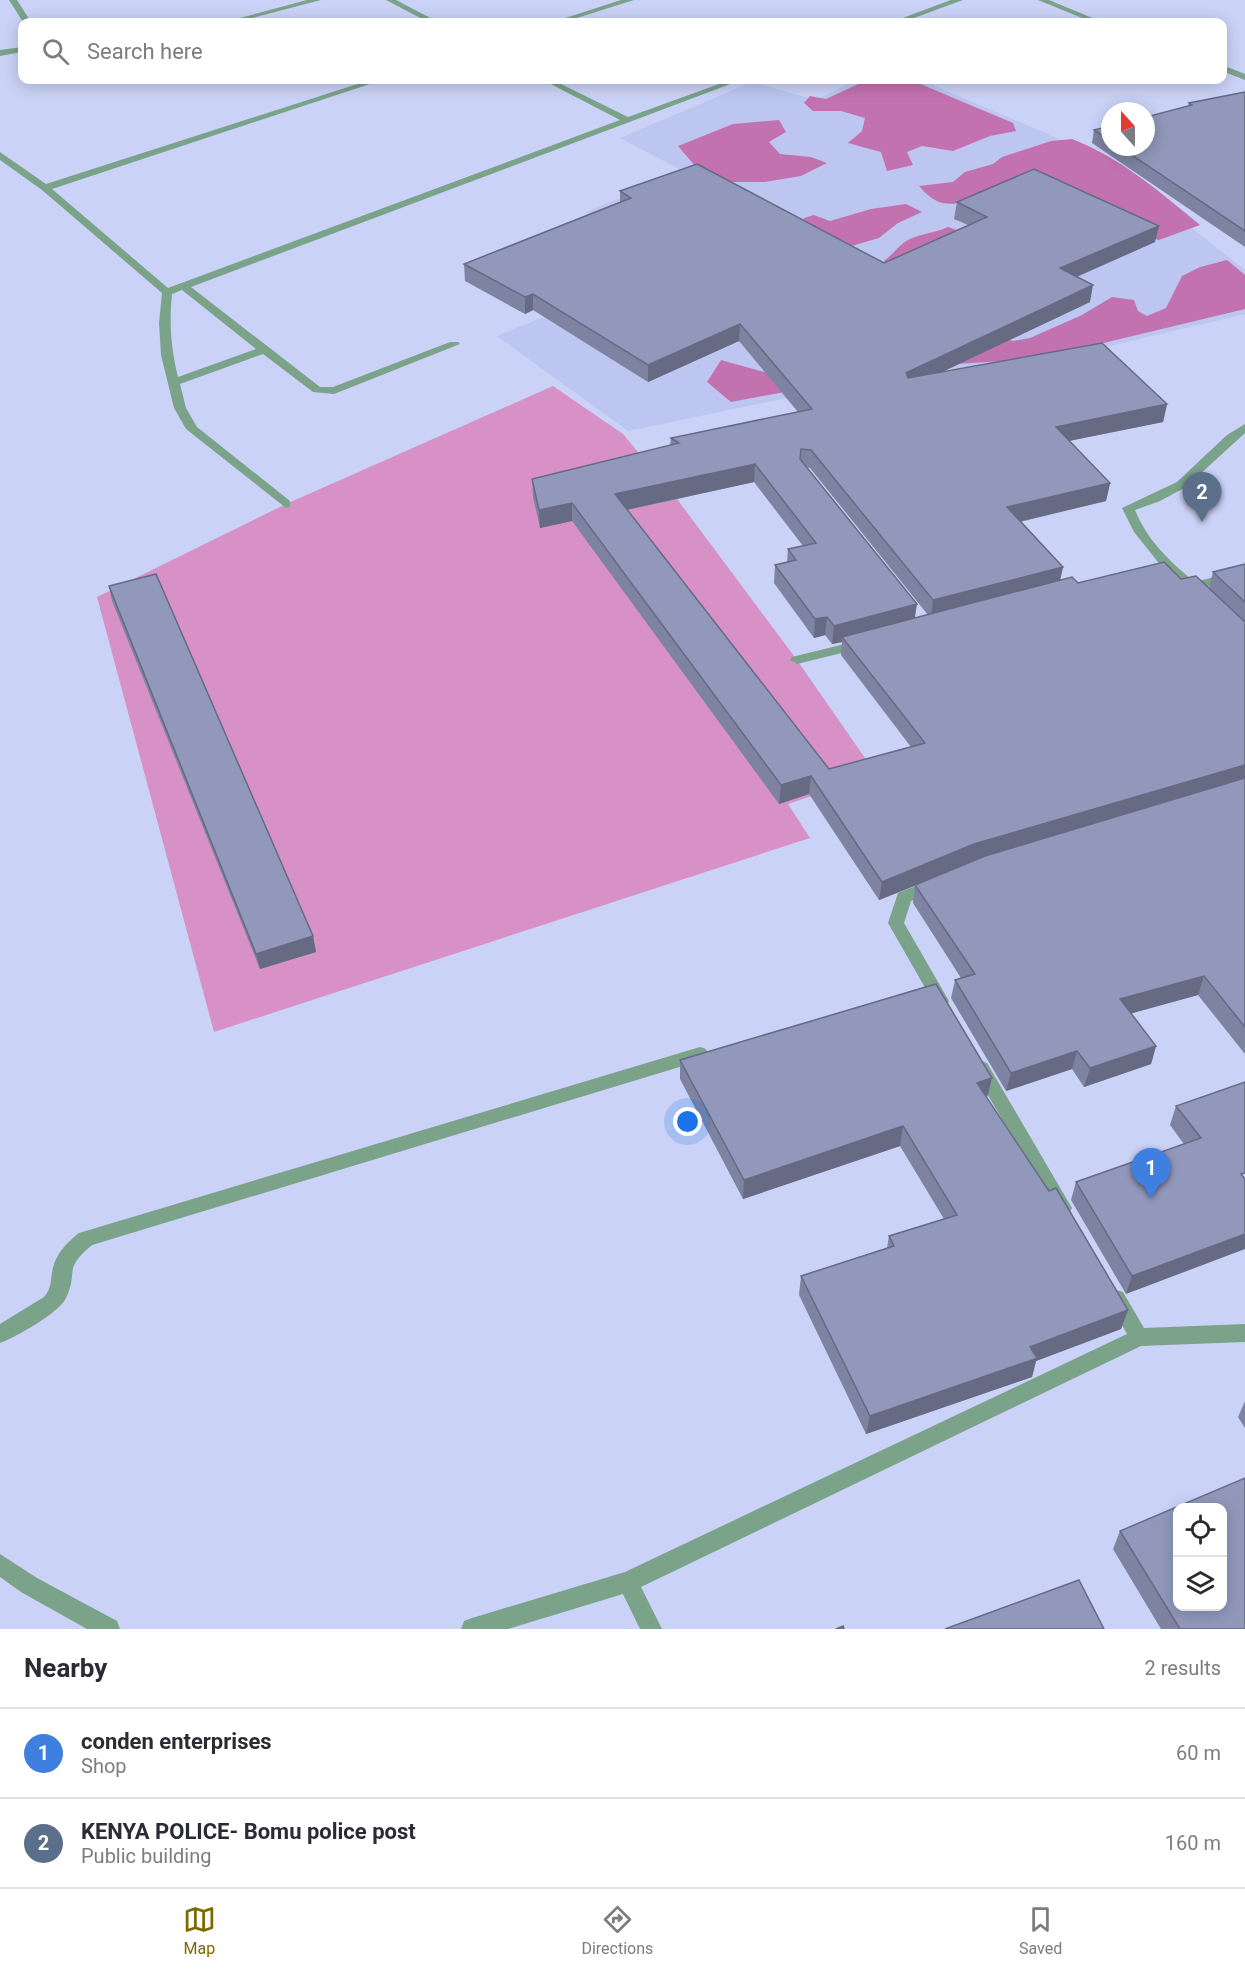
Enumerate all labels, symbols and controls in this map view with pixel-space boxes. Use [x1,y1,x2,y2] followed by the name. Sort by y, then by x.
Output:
[18,18,1227,84] search box
[39,35,72,68] icon: search
[87,39,203,64] text: Search here
[1101,102,1155,156] north arrow
[1182,472,1222,522] pin: 2
[673,1107,702,1136] your location
[1132,1148,1170,1198] pin: 1
[1173,1503,1227,1611] map controls
[1173,1503,1227,1557] button: locate
[1173,1557,1227,1611] button: layers
[24,1653,107,1683] text: Nearby
[1145,1656,1221,1680] text: 2 results
[81,1729,272,1754] text: conden enterprises
[38,1741,49,1765] text: 1
[1176,1741,1221,1765] text: 60 m
[81,1754,127,1778] text: Shop
[81,1819,416,1844] text: KENYA POLICE- Bomu police post
[38,1831,49,1855] text: 2
[1165,1831,1221,1855] text: 160 m
[81,1844,211,1868] text: Public building
[183,1903,216,1958] tab: Map
[581,1903,653,1958] tab: Directions
[1019,1903,1062,1958] tab: Saved

